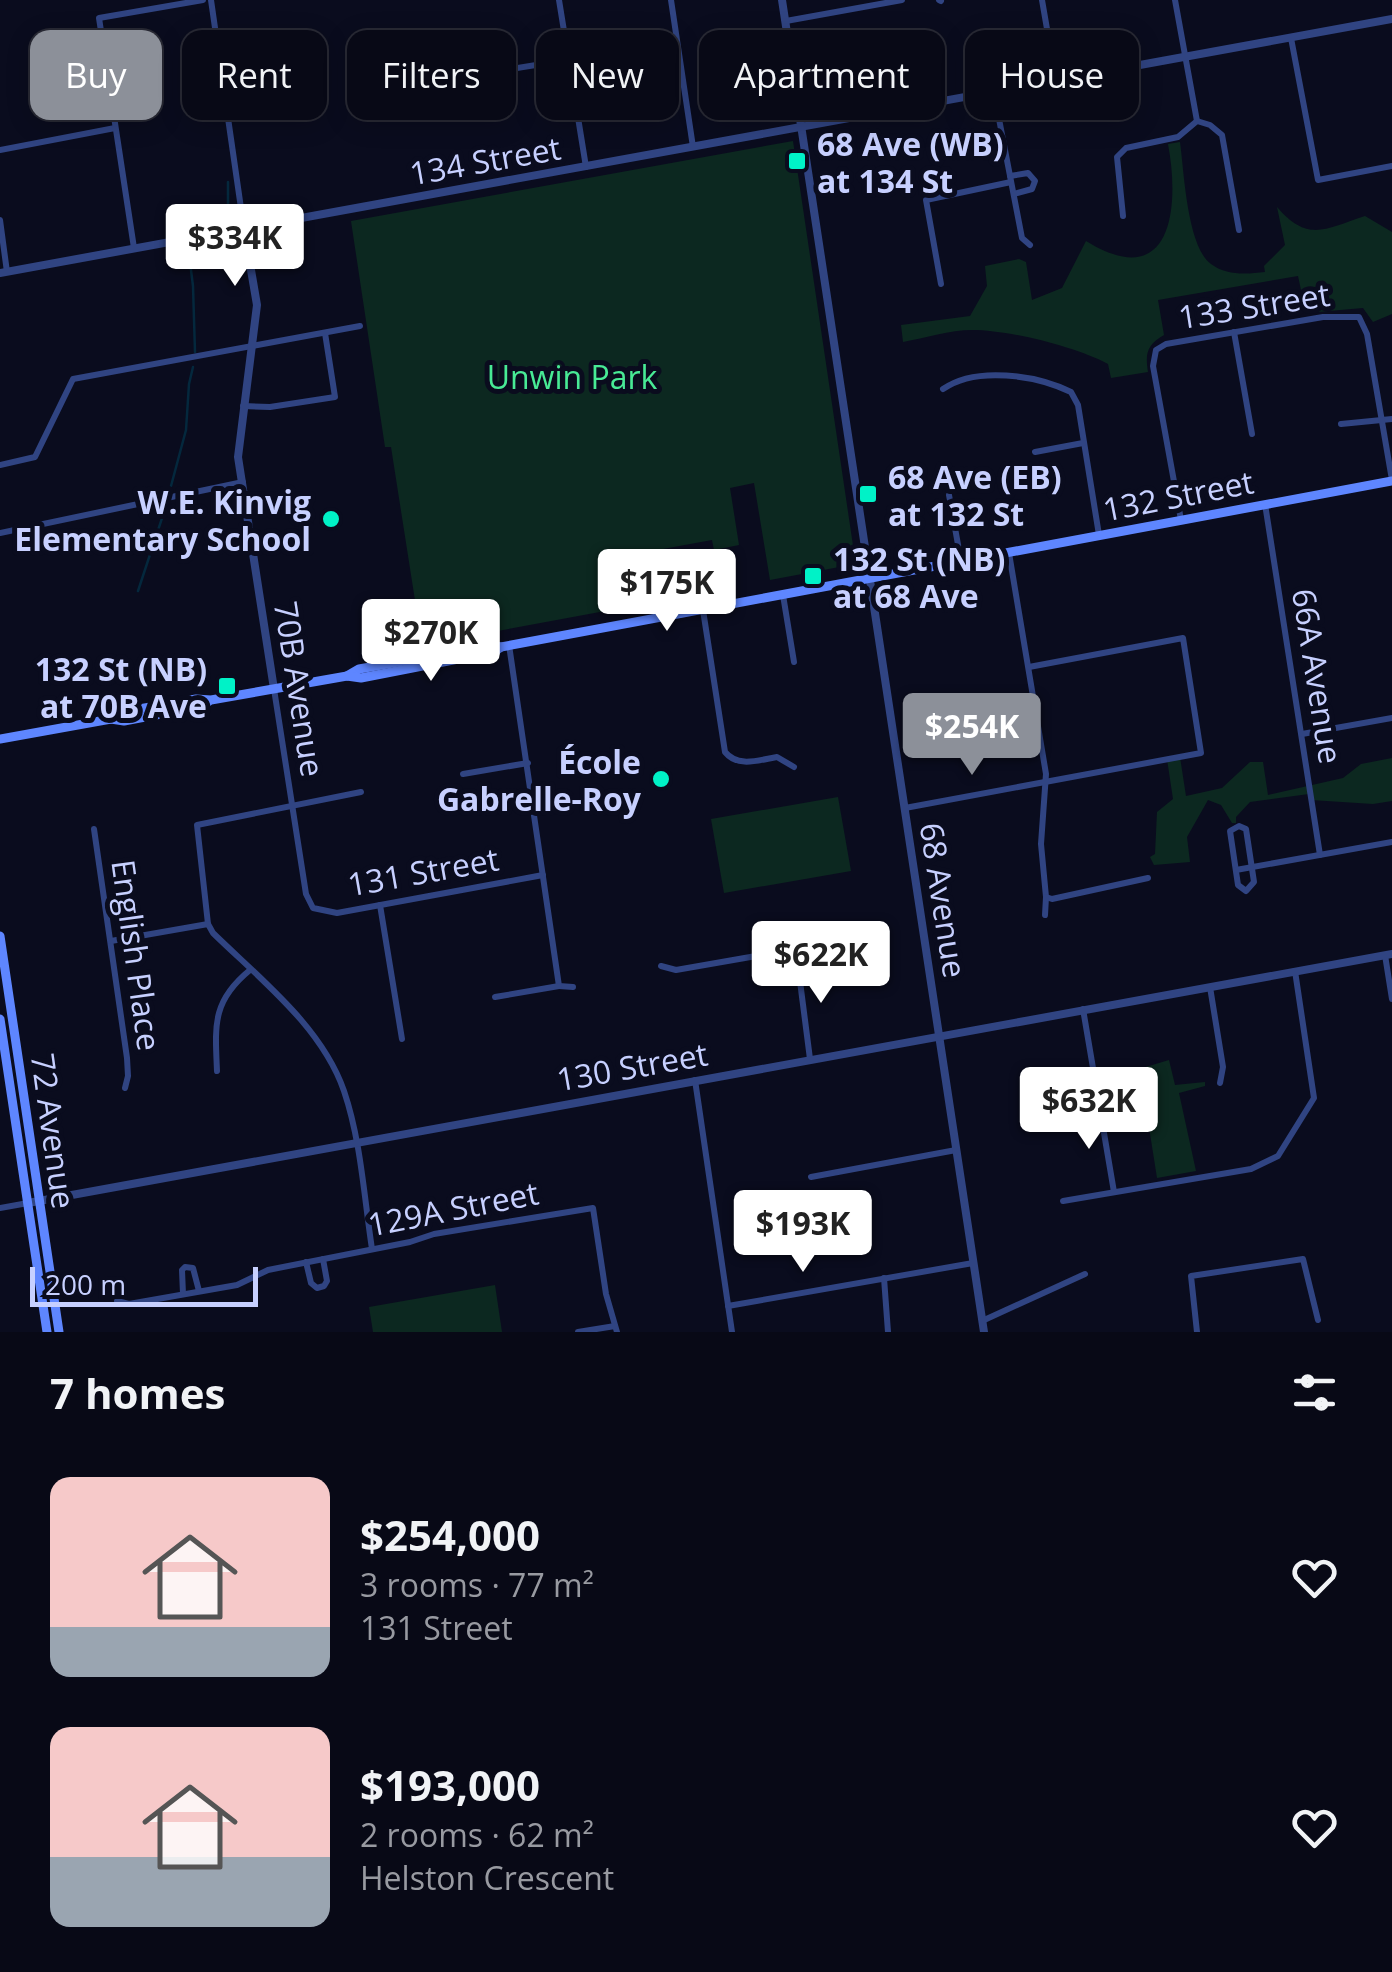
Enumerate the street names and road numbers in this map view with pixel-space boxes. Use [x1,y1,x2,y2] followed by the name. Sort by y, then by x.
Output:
[406,126,564,194] street label: 134 Street
[1175,272,1333,338] street label: 133 Street
[1099,459,1257,531] street label: 132 Street
[1283,585,1353,767] street label: 66A Avenue
[265,598,335,780] street label: 70B Avenue
[911,819,977,981] street label: 68 Avenue
[344,837,502,905] street label: 131 Street
[102,857,172,1053] street label: English Place
[553,1032,711,1100] street label: 130 Street
[22,1051,86,1211] street label: 72 Avenue
[364,1170,542,1246] street label: 129A Street

